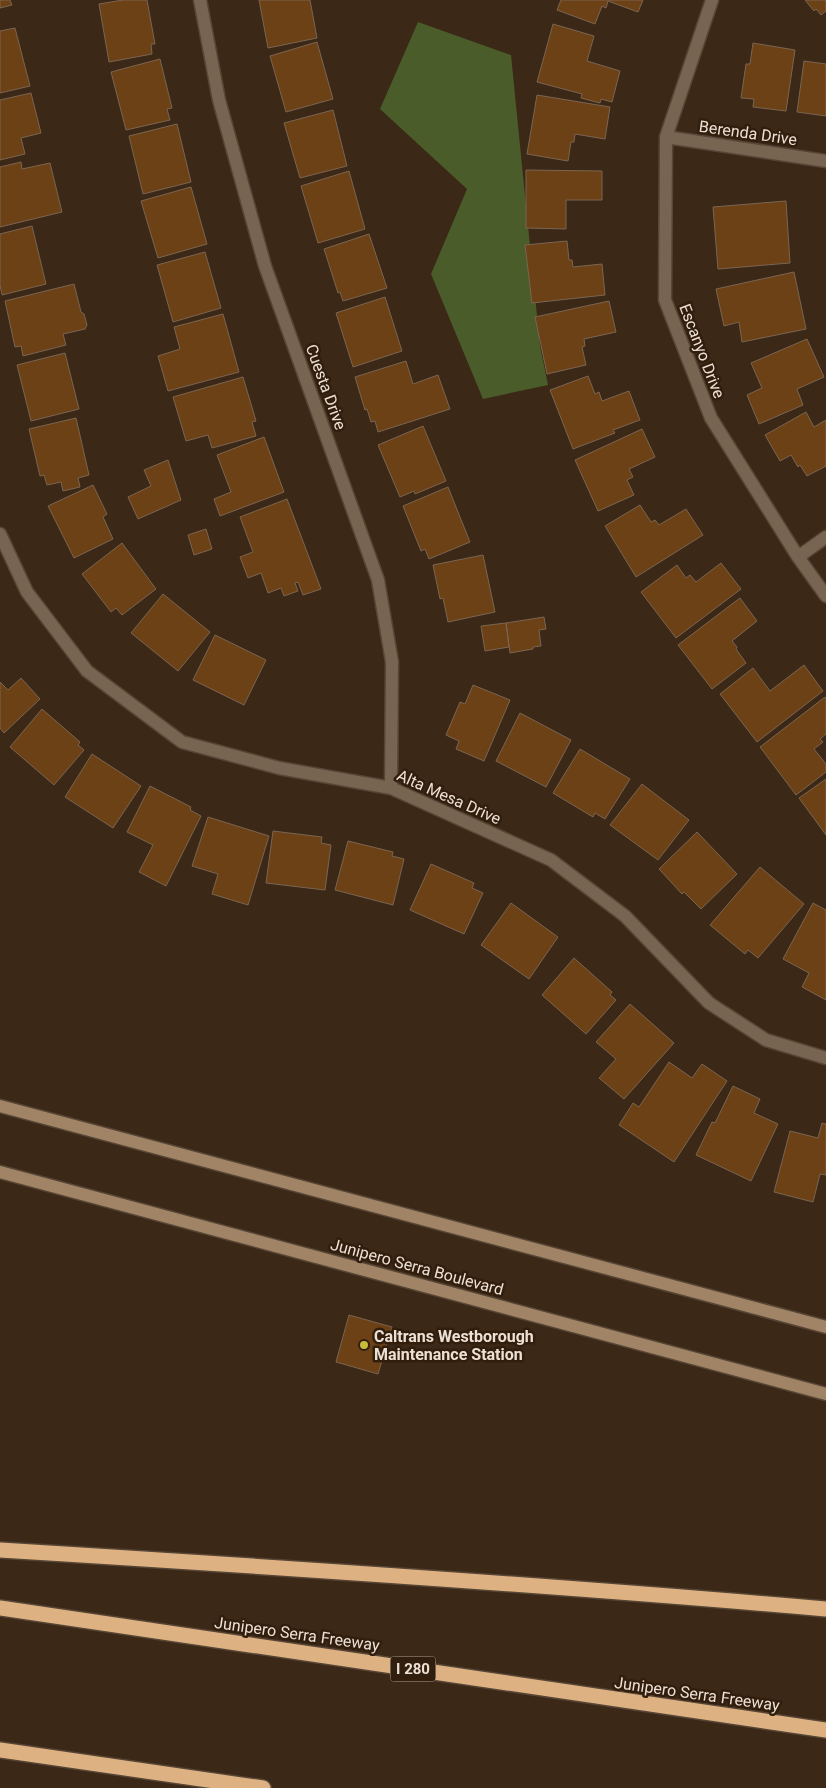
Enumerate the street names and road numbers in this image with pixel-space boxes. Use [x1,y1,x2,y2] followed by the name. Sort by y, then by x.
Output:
[698,117,798,149] street label: Berenda Drive
[675,301,729,401] street label: Escanyo Drive
[302,342,350,432] street label: Cuesta Drive
[394,766,504,828] street label: Alta Mesa Drive
[328,1235,506,1299] street label: Junipero Serra Boulevard
[213,1613,381,1655] street label: Junipero Serra Freeway
[390,1656,436,1682] road number: I 280
[613,1673,781,1715] street label: Junipero Serra Freeway

